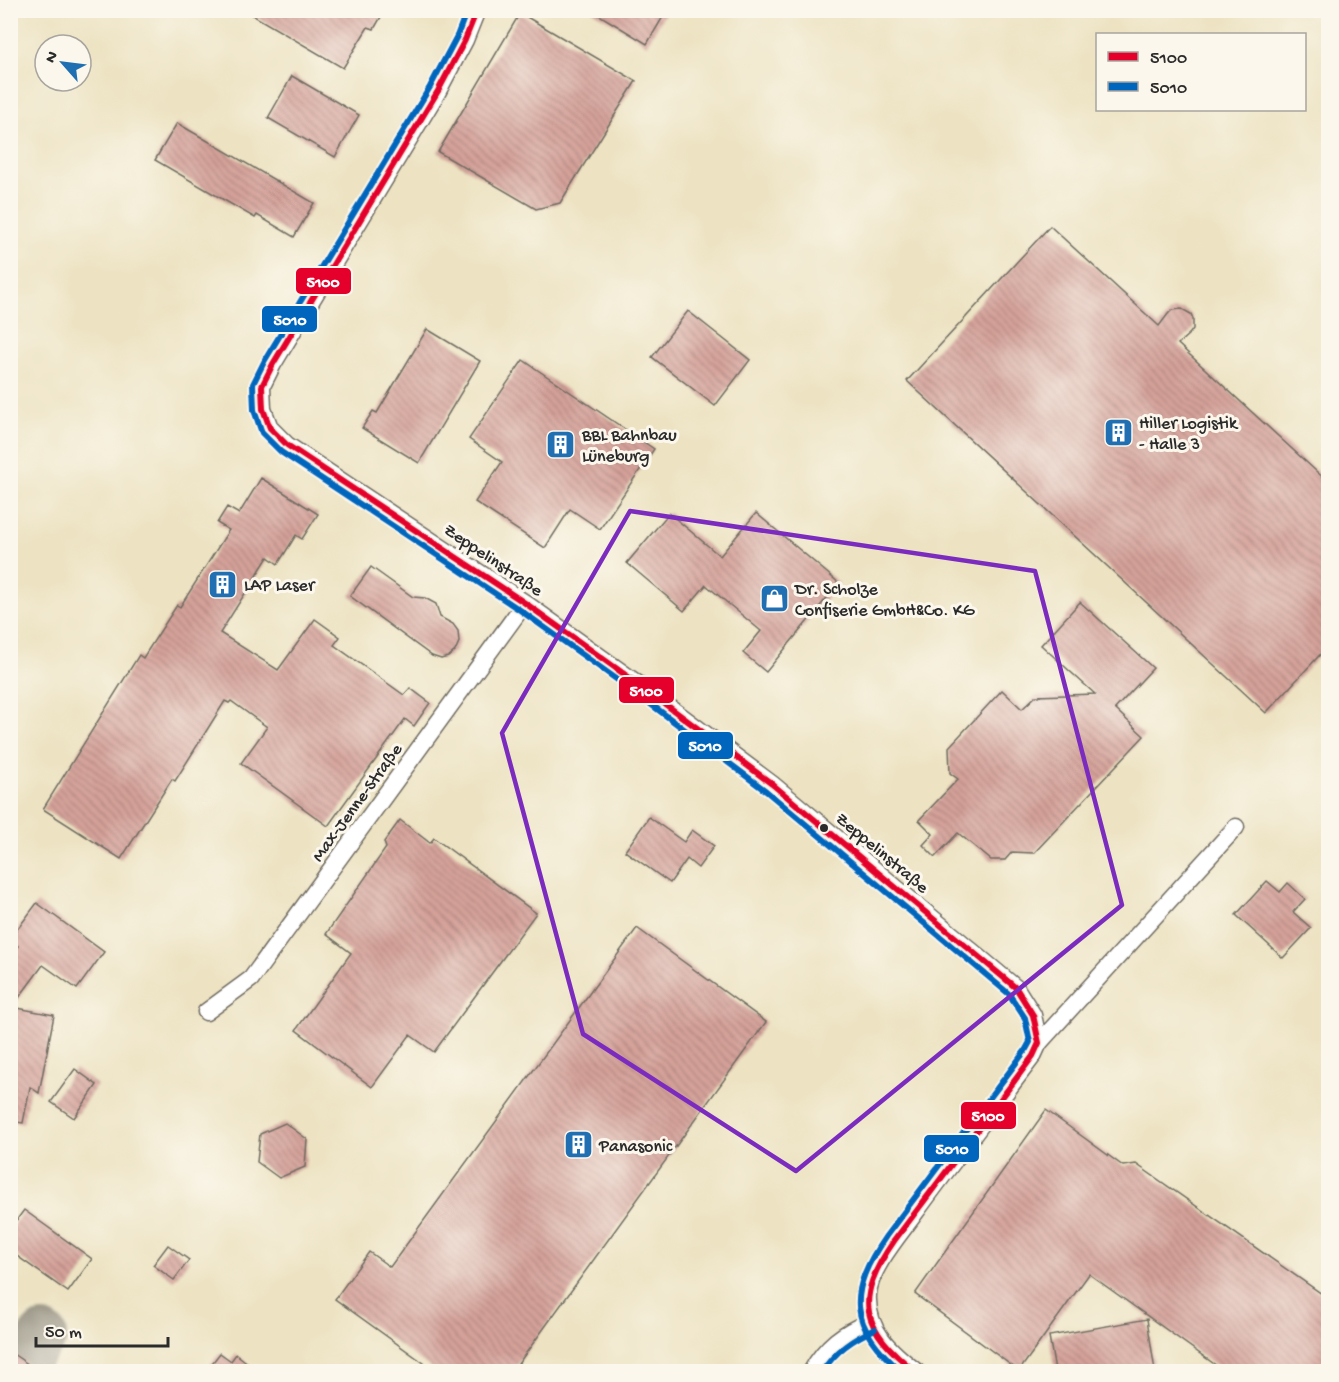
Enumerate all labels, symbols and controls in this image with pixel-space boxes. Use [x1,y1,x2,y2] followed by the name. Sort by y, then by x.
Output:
[33,33,93,93] north arrow
[1096,33,1306,111] legend
[42,48,64,67] text: N
[1150,49,1187,70] text: 5100
[1150,79,1187,100] text: 5010
[295,267,352,295] line badge: 5100
[306,275,340,294] text: 5100
[261,305,318,333] line badge: 5010
[273,313,307,332] text: 5010
[1139,414,1239,456] place label: Hiller Logistik - Halle 3
[1102,416,1134,448] building icon: Hiller Logistik - Halle 3
[581,426,677,468] place label: BBL Bahnbau Lüneburg
[545,428,577,460] building icon: BBL Bahnbau Lüneburg
[439,520,547,602] street label: Zeppelinstraße
[207,568,239,600] building icon: LAP Laser
[244,576,316,597] place label: LAP Laser
[794,580,975,622] place label: Dr. Scholze Confiserie GmbH&Co. KG
[758,582,790,614] shop icon: Dr. Scholze Confiserie GmbH&Co. KG
[618,676,675,704] line badge: 5100
[629,684,663,703] text: 5100
[677,731,734,760] line badge: 5010
[688,739,722,758] text: 5010
[308,740,408,867] street label: Max-Jenne-Straße
[831,809,933,899] street label: Zeppelinstraße
[818,822,830,834] unlabelled marker
[960,1101,1017,1130] line badge: 5100
[971,1109,1005,1128] text: 5100
[562,1129,594,1161] building icon: Panasonic
[923,1134,980,1163] line badge: 5010
[598,1137,673,1158] place label: Panasonic
[935,1142,969,1161] text: 5010
[36,1310,168,1348] scale bar
[45,1323,82,1344] text: 50 m

